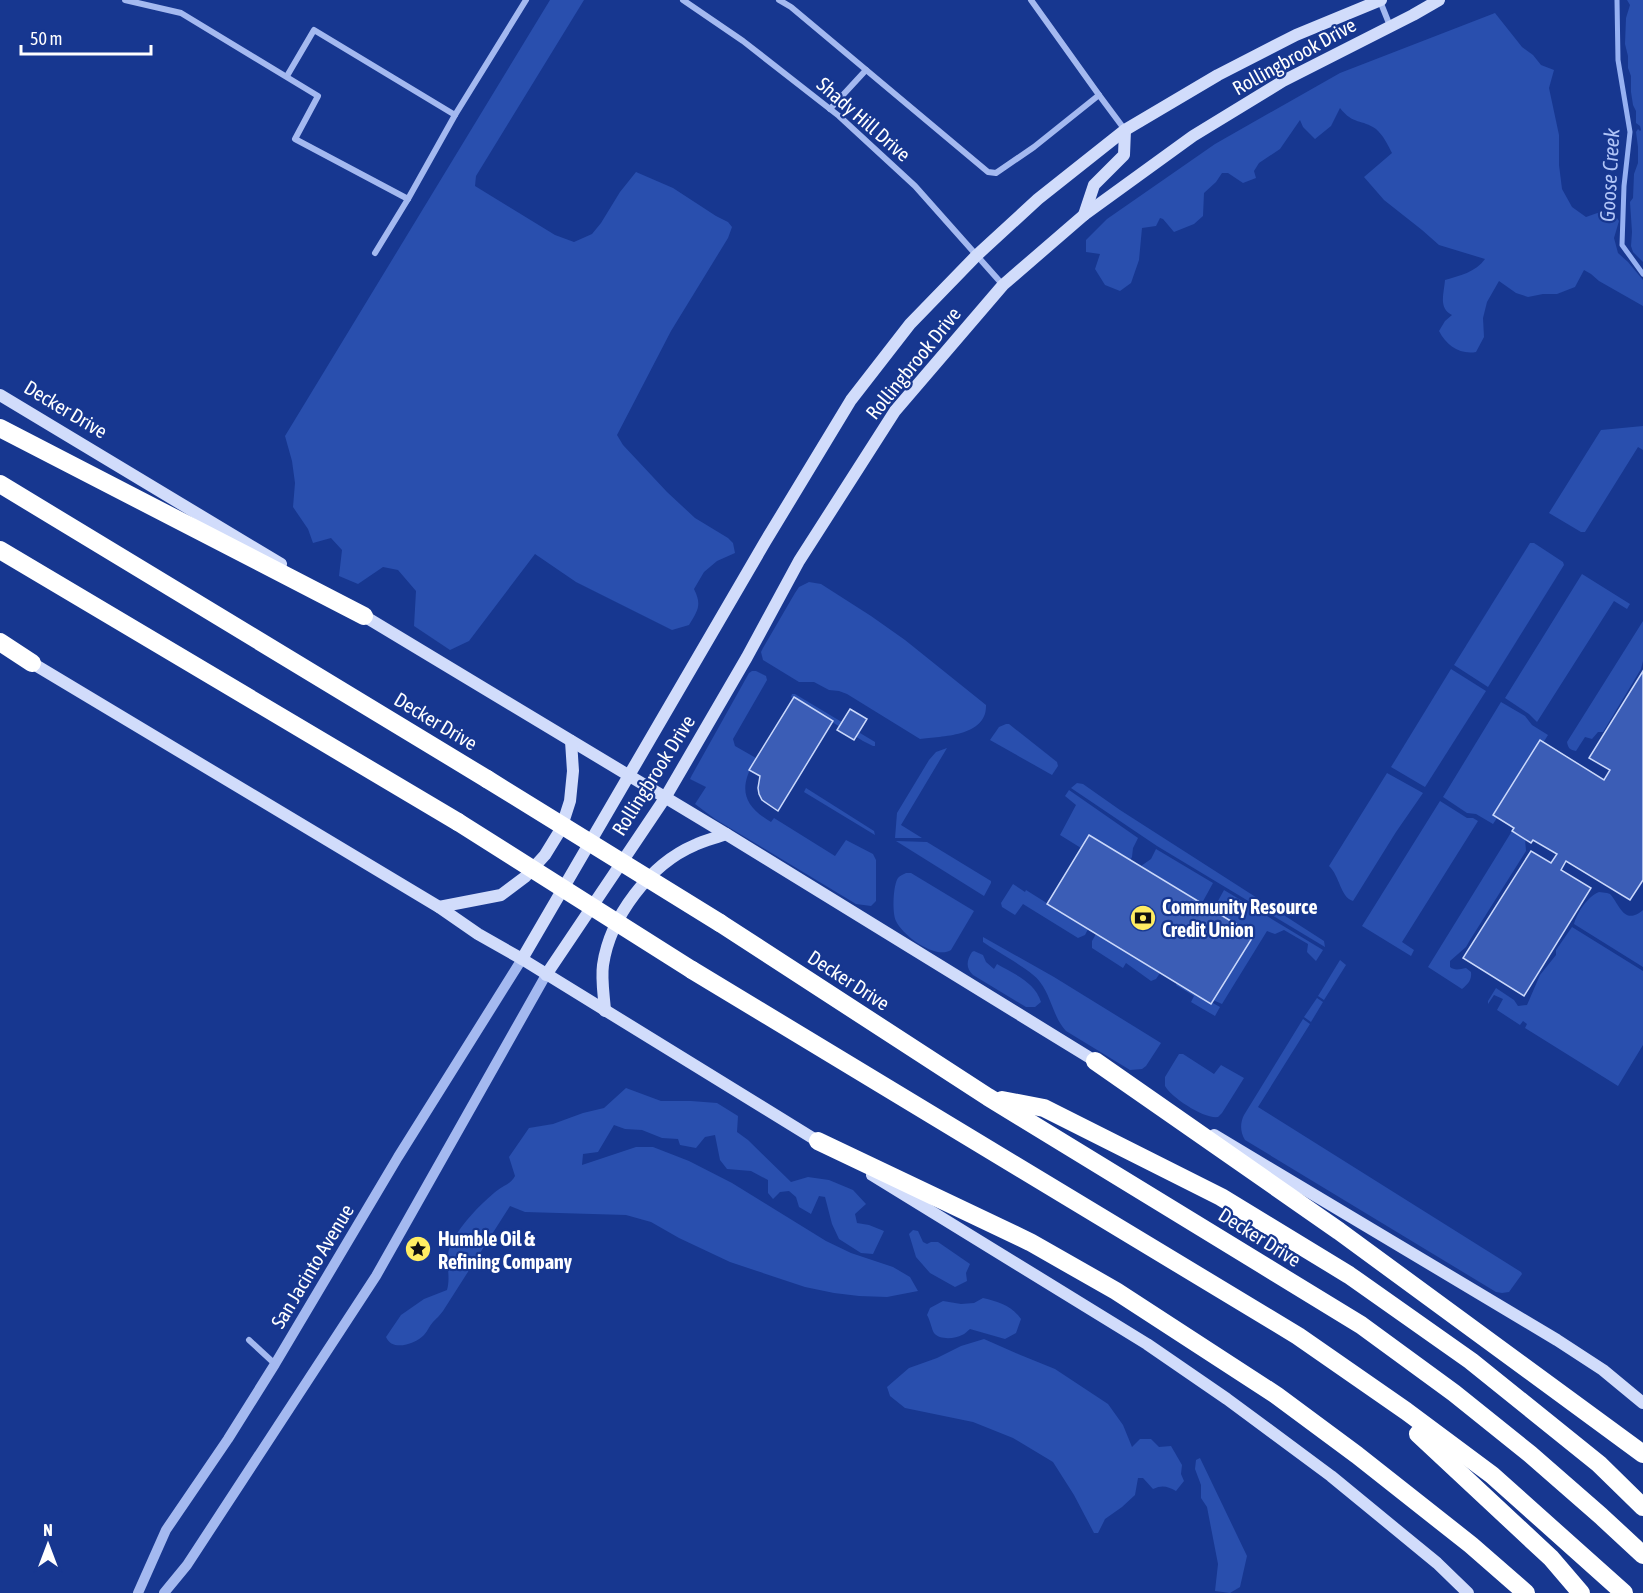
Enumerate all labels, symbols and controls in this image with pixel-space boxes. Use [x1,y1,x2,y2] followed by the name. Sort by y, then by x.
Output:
[1228,13,1360,99] street label: Rollingbrook Drive
[21,18,152,56] scale bar
[30,28,62,49] text: 50 m
[813,72,915,166] street label: Shady Hill Drive
[1595,127,1623,222] water label: Goose Creek
[861,302,965,424] street label: Rollingbrook Drive
[20,375,112,443] street label: Decker Drive
[390,687,482,755] street label: Decker Drive
[607,711,699,839] street label: Rollingbrook Drive
[1162,895,1317,941] place label: Community Resource Credit Union
[1128,903,1158,933] bank icon: Community Resource Credit Union
[804,945,894,1015] street label: Decker Drive
[266,1200,358,1332] street label: San Jacinto Avenue
[1215,1203,1305,1271] street label: Decker Drive
[438,1227,573,1273] place label: Humble Oil & Refining Company
[403,1234,433,1264] place icon: Humble Oil & Refining Company
[18,1515,78,1575] north arrow
[43,1521,53,1539] text: N

